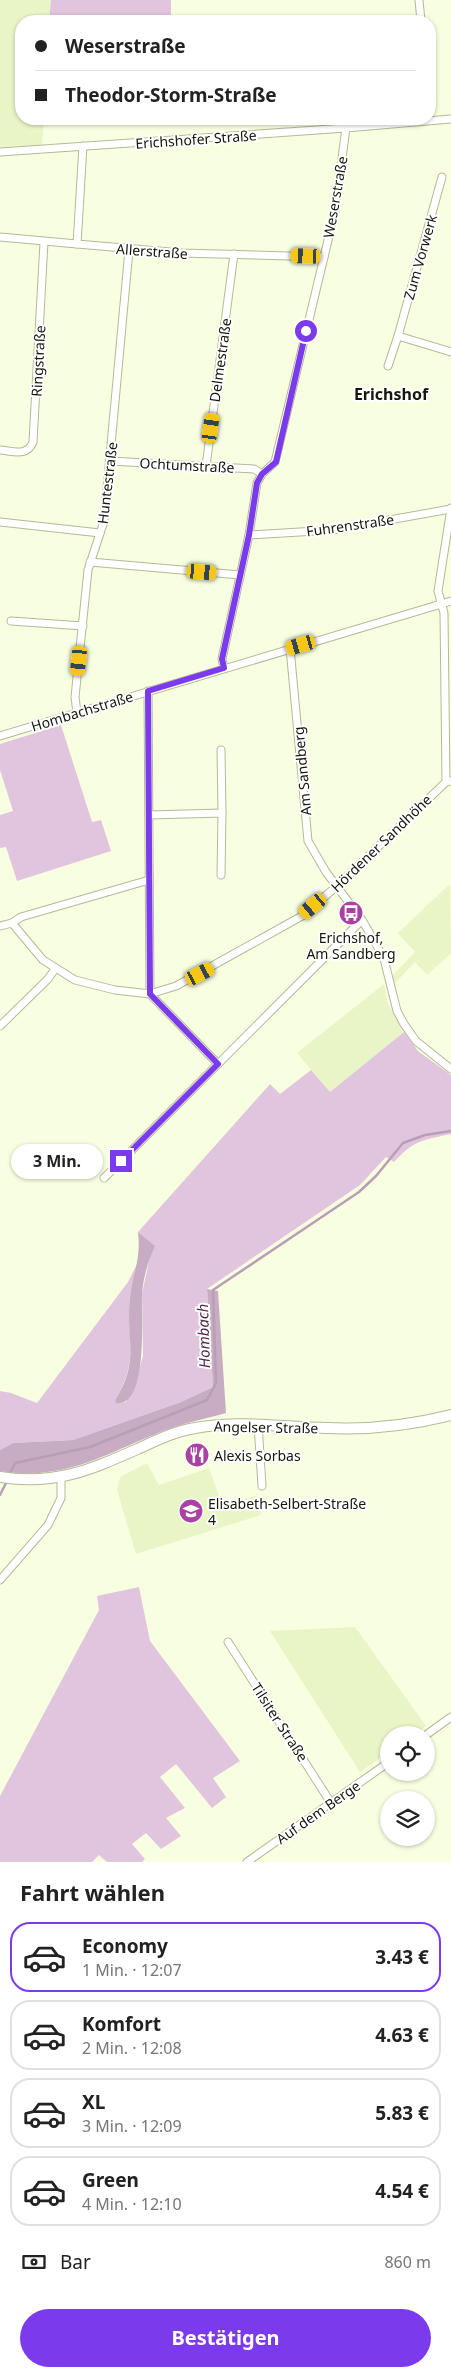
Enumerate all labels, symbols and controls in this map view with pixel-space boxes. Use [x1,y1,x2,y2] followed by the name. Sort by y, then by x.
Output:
[65,33,186,59] text: Weserstraße
[65,82,277,108] text: Theodor-Storm-Straße
[135,125,257,153] street label: Erichshofer Straße
[318,154,352,239] street label: Weserstraße
[399,212,441,302] street label: Zum Vorwerk
[116,239,189,263] street label: Allerstraße
[290,248,321,264] car
[205,317,235,403] street label: Delmestraße
[295,320,317,342] route start
[27,325,49,397] street label: Ringstraße
[354,383,429,405] district label: Erichshof
[201,412,220,444] car
[93,441,121,525] street label: Huntestraße
[139,453,235,477] street label: Ochtumstraße
[305,509,395,541] street label: Fuhrenstraße
[186,563,217,581] car
[284,634,317,656] car
[69,645,88,677] car
[29,686,135,736] street label: Hombachstraße
[289,726,315,816] street label: Am Sandberg
[326,790,436,896] street label: Hördener Sandhöhe
[296,891,329,921] car
[338,900,364,926] bus stop icon: Erichshof, Am Sandberg
[306,928,396,963] place label: Erichshof, Am Sandberg
[183,961,216,987] car
[11,1144,104,1178] callout: 3 Min.
[33,1150,81,1172] text: 3 Min.
[110,1150,132,1172] route end
[192,1303,214,1369] water label: Hombach
[214,1417,319,1437] street label: Angelser Straße
[184,1442,210,1468] restaurant icon: Alexis Sorbas
[214,1446,301,1465] place label: Alexis Sorbas
[208,1494,366,1529] place label: Elisabeth-Selbert-Straße 4
[178,1498,204,1524] school or university icon: Elisabeth-Selbert-Straße 4
[247,1679,313,1765] street label: Tilsiter Straße
[380,1726,435,1846] map controls
[380,1726,435,1781] button: locate
[272,1776,364,1848] street label: Auf dem Berge
[380,1791,435,1846] button: layers
[20,1877,165,1907] text: Fahrt wählen
[82,1933,168,1959] text: Economy
[22,1935,67,1980] icon: car
[375,1944,429,1970] text: 3.43 €
[82,1959,182,1981] text: 1 Min. · 12:07
[82,2011,161,2037] text: Komfort
[22,2013,67,2058] icon: car
[375,2022,429,2048] text: 4.63 €
[82,2037,182,2059] text: 2 Min. · 12:08
[82,2089,105,2115] text: XL
[22,2091,67,2136] icon: car
[375,2100,429,2126] text: 5.83 €
[82,2115,182,2137] text: 3 Min. · 12:09
[82,2167,139,2193] text: Green
[22,2169,67,2214] icon: car
[375,2178,429,2204] text: 4.54 €
[82,2193,182,2215] text: 4 Min. · 12:10
[20,2248,48,2276] icon: cash
[60,2249,91,2275] text: Bar
[384,2251,431,2273] text: 860 m
[20,2309,431,2367] button: Bestätigen

